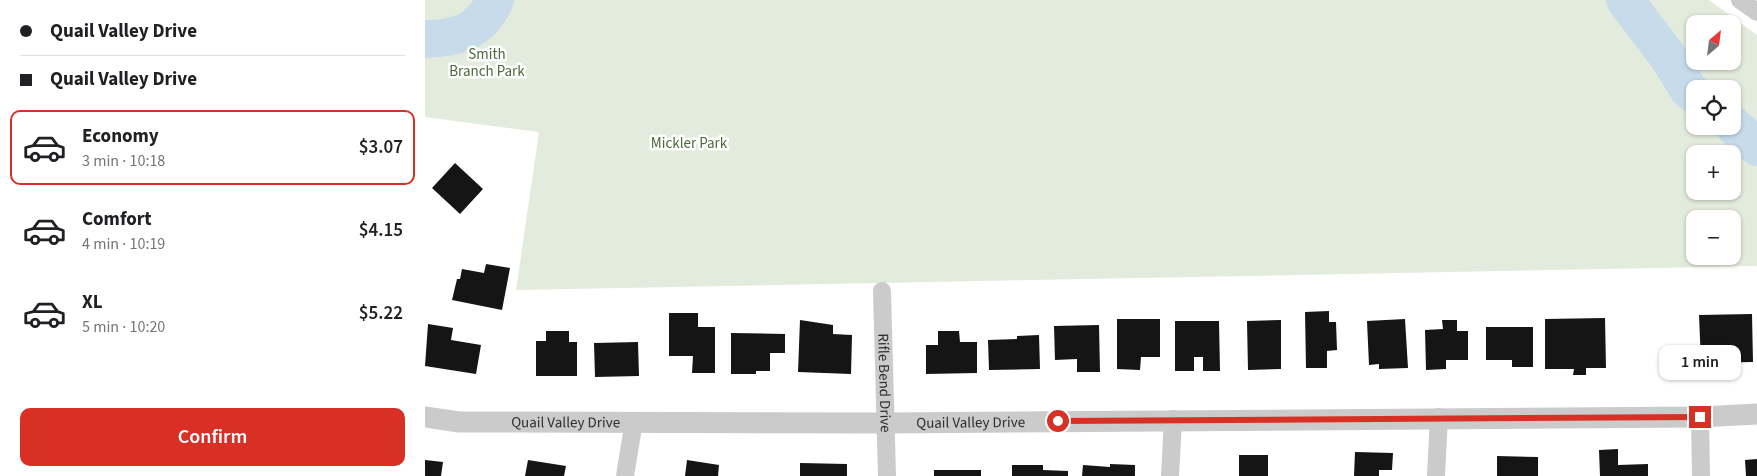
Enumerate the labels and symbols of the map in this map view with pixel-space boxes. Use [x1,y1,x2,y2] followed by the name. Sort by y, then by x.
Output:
[1686,15,1741,70] north arrow
[449,44,525,82] park label: Smith Branch Park
[651,133,728,154] park label: Mickler Park
[872,333,896,433] street label: Rifle Bend Drive
[1659,344,1741,380] callout: 1 min
[1689,406,1711,428] route end
[1047,410,1069,432] route start
[511,412,620,433] street label: Quail Valley Drive
[916,412,1025,434] street label: Quail Valley Drive

